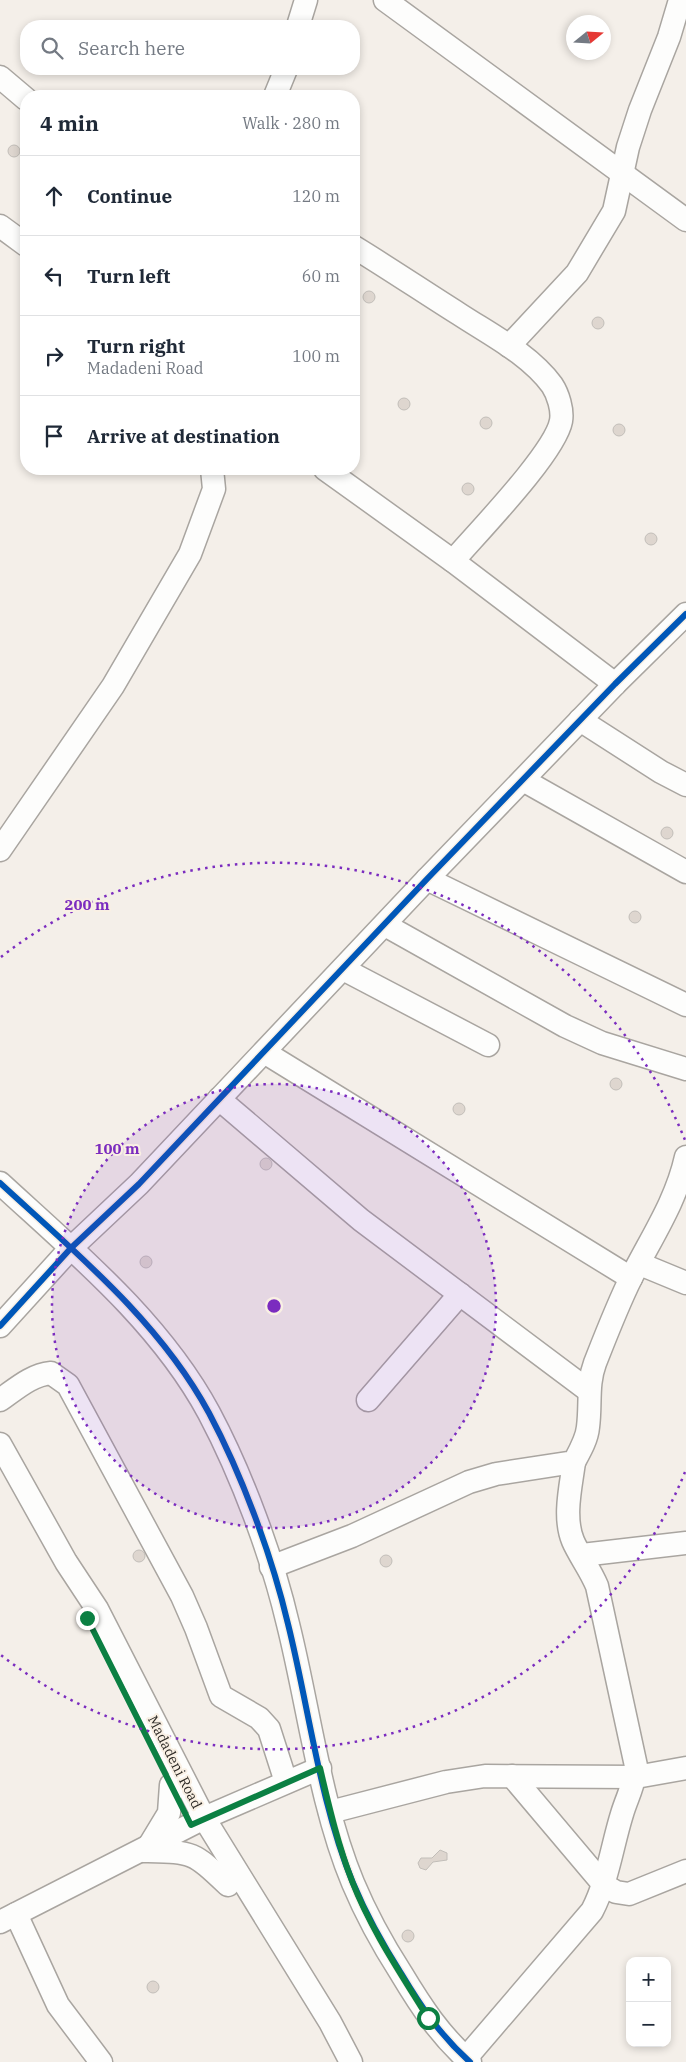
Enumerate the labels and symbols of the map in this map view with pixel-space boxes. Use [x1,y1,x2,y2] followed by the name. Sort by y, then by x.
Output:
[566,15,611,60] north arrow
[64,895,110,914] text: 200 m
[94,1139,140,1158] text: 100 m
[265,1297,283,1315] centre of rings
[76,1607,99,1630] route end
[144,1712,206,1812] street label: Madadeni Road
[417,2007,440,2030] route start

